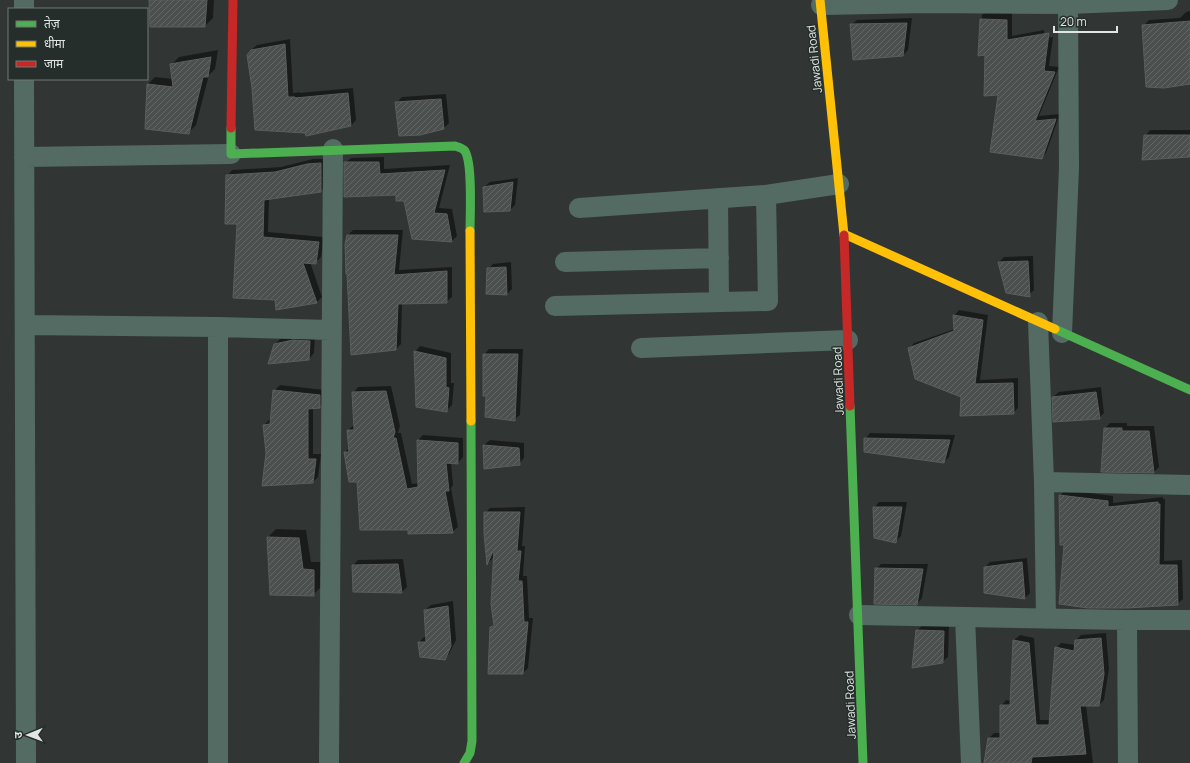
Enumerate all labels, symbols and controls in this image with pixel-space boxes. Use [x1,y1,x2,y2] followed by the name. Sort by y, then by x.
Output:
[8,8,148,80] legend
[1054,8,1117,34] scale bar
[1060,13,1087,30] text: 20 m
[44,15,61,32] text: तेज़
[802,24,826,94] street label: Jawadi Road
[44,35,66,52] text: धीमा
[44,55,64,72] text: जाम
[828,347,848,415] street label: Jawadi Road
[840,671,860,739] street label: Jawadi Road
[8,715,48,755] north arrow
[10,731,25,739] text: उ

